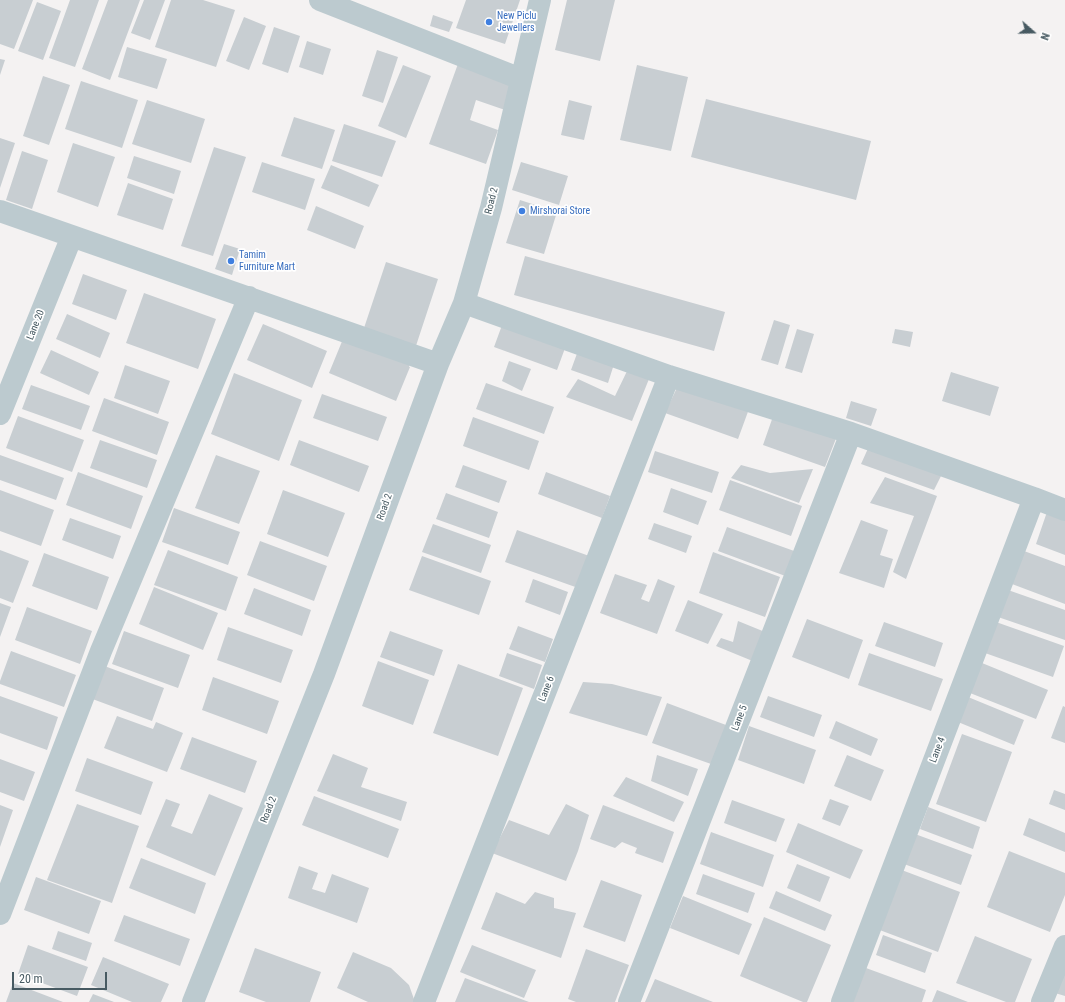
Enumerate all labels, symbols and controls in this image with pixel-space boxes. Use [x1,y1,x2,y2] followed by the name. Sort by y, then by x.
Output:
[497,10,536,34] place label: New Piclu Jewellers
[1013,12,1053,52] north arrow
[484,17,494,27] marker: New Piclu Jewellers
[1037,31,1052,42] text: N
[483,186,501,216] street label: Road 2
[530,205,590,217] place label: Mirshorai Store
[517,206,527,216] marker: Mirshorai Store
[239,249,295,272] place label: Tamim Furniture Mart
[226,256,236,266] marker: Tamim Furniture Mart
[25,308,47,342] street label: Lane 20
[375,492,395,522] street label: Road 2
[537,675,557,703] street label: Lane 6
[730,704,750,732] street label: Lane 5
[928,736,948,764] street label: Lane 4
[258,795,280,825] street label: Road 2
[14,964,109,990] scale bar
[19,972,43,986] text: 20 m

